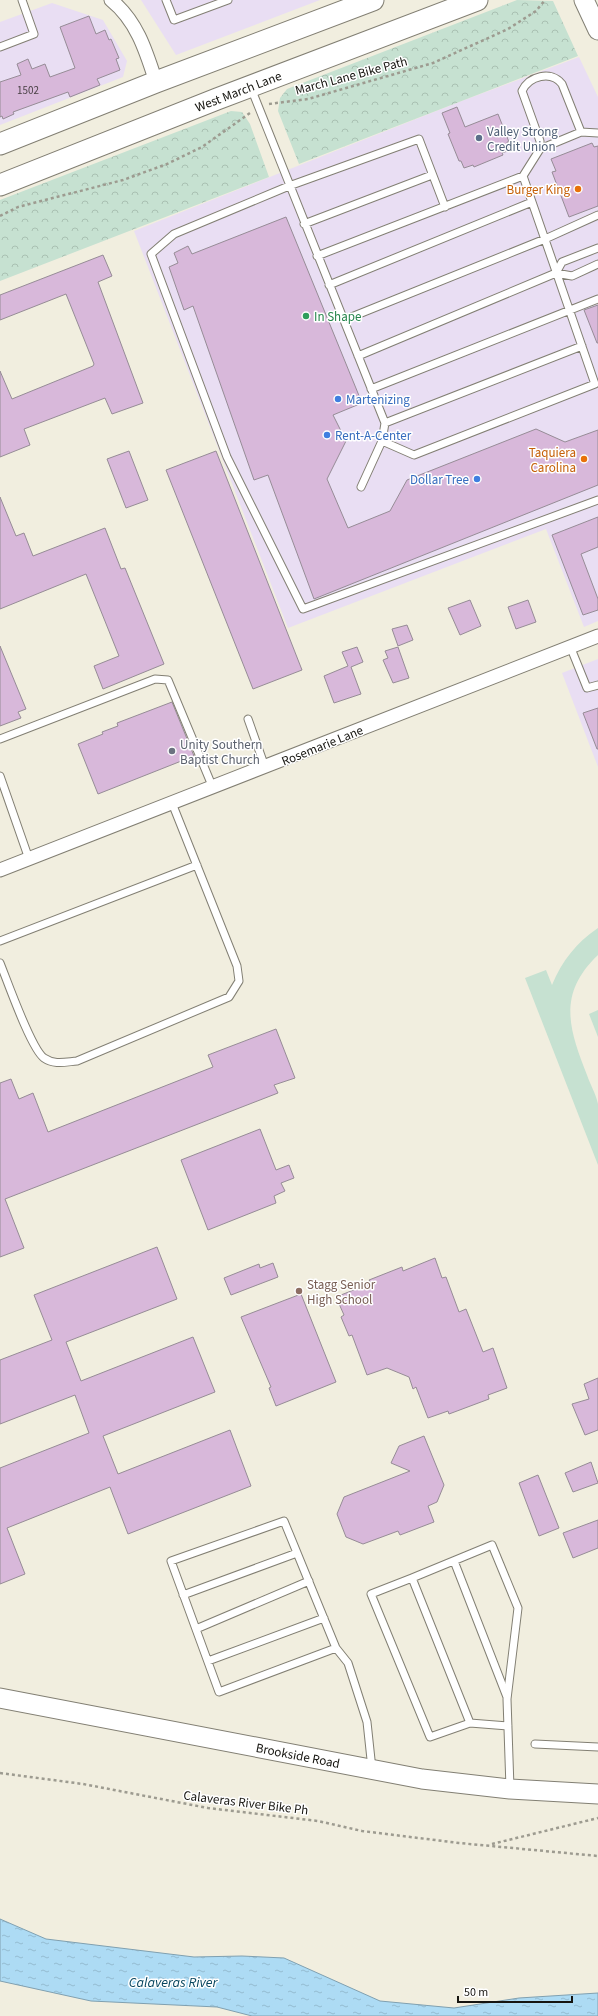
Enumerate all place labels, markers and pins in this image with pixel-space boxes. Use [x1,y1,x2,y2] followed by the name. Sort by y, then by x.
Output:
[487,123,558,156] place label: Valley Strong Credit Union
[474,133,484,143] marker: Valley Strong Credit Union
[507,181,570,199] place label: Burger King
[573,184,583,194] marker: Burger King
[314,308,361,326] place label: In Shape
[301,311,311,321] marker: In Shape
[346,391,410,409] place label: Martenizing
[333,394,343,404] marker: Martenizing
[335,427,412,445] place label: Rent-A-Center
[322,430,332,440] marker: Rent-A-Center
[529,444,576,477] place label: Taquiera Carolina
[579,454,589,464] marker: Taquiera Carolina
[410,471,469,489] place label: Dollar Tree
[472,474,482,484] marker: Dollar Tree
[180,736,262,769] place label: Unity Southern Baptist Church
[167,746,177,756] marker: Unity Southern Baptist Church
[307,1276,376,1309] place label: Stagg Senior High School
[294,1286,304,1296] marker: Stagg Senior High School

